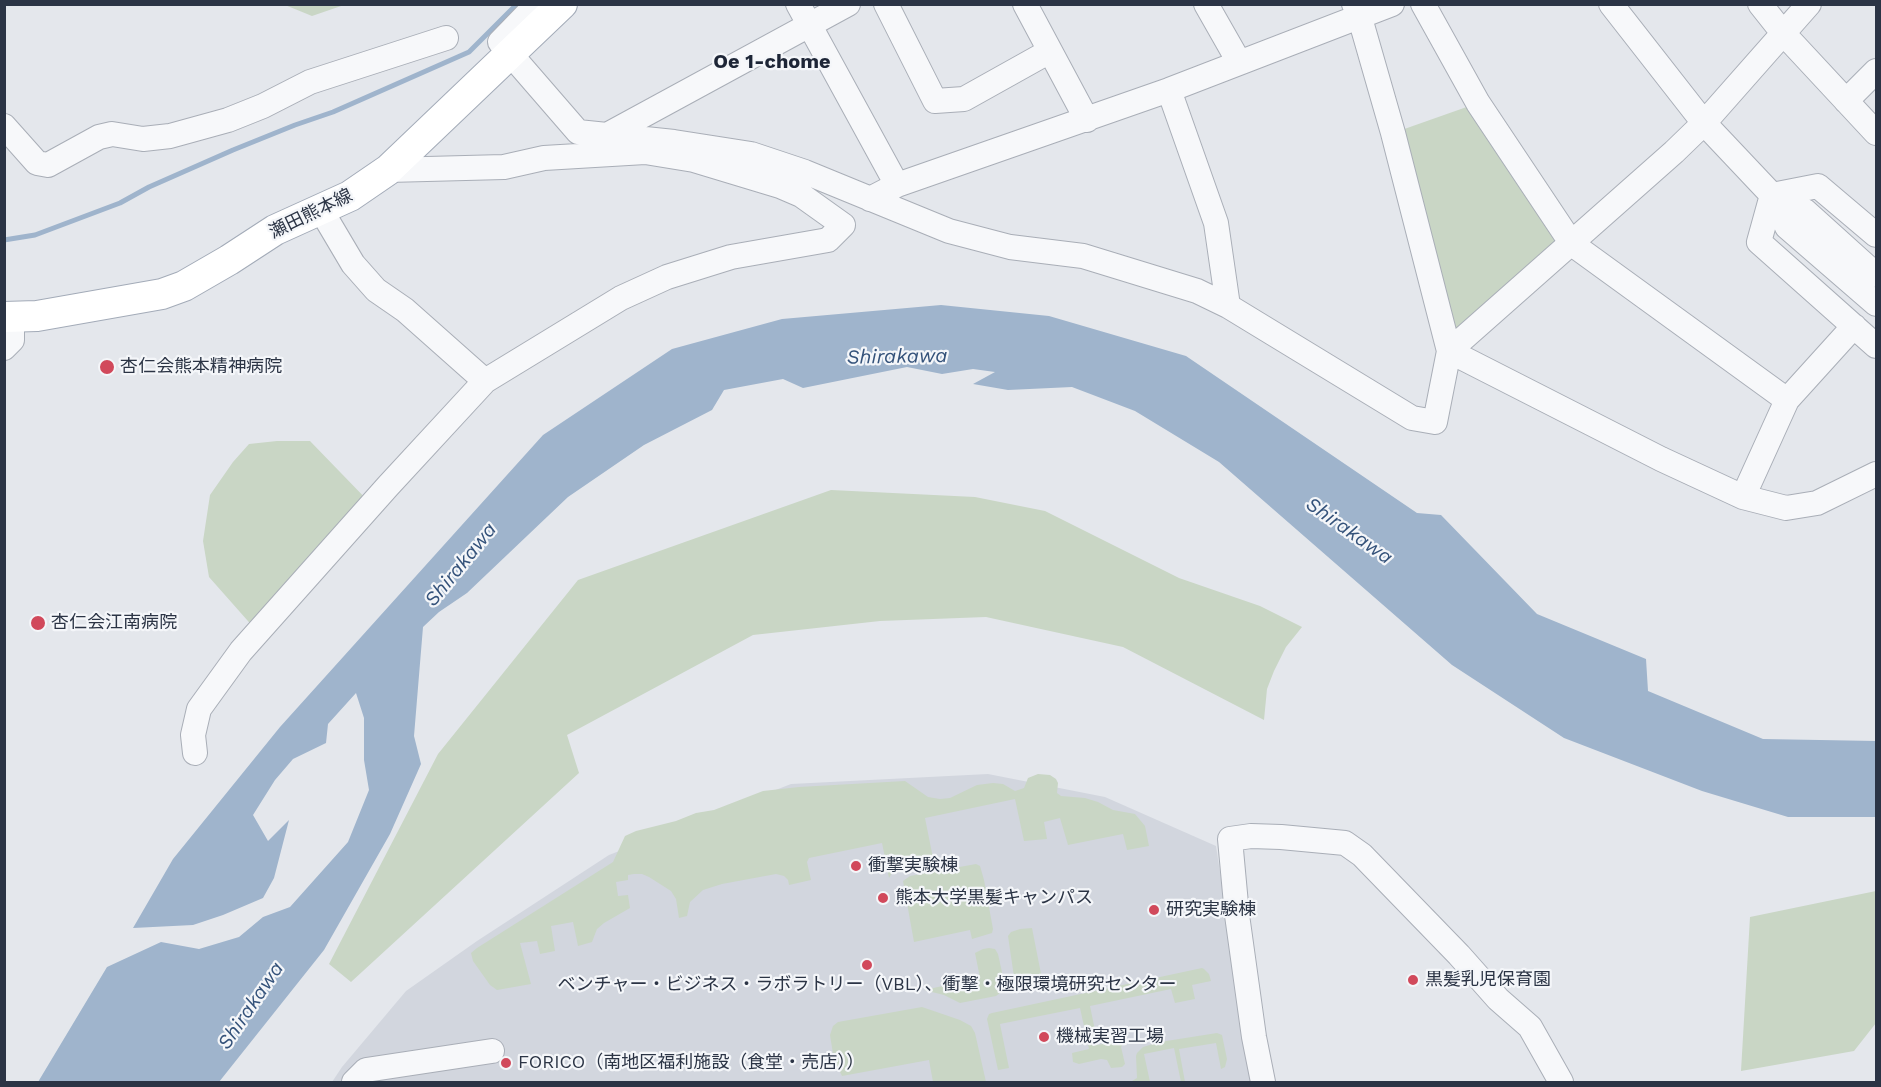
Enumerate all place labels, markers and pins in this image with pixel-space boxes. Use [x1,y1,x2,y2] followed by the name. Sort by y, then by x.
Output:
[120,356,282,378] place label: 杏仁会熊本精神病院
[98,358,116,376] marker: 杏仁会熊本精神病院
[51,612,177,634] place label: 杏仁会江南病院
[29,614,47,632] marker: 杏仁会江南病院
[868,855,958,877] place label: 衝撃実験棟
[849,859,863,873] marker: 衝撃実験棟
[895,887,1093,909] place label: 熊本大学黒髪キャンパス
[876,891,890,905] marker: 熊本大学黒髪キャンパス
[1166,899,1256,921] place label: 研究実験棟
[1147,903,1161,917] marker: 研究実験棟
[860,958,874,972] marker: ベンチャー・ビジネス・ラボラトリー（VBL）、衝撃・極限環境研究センター
[1425,969,1551,991] place label: 黒髪乳児保育園
[1406,973,1420,987] marker: 黒髪乳児保育園
[557,974,1177,996] place label: ベンチャー・ビジネス・ラボラトリー（VBL）、衝撃・極限環境研究センター
[1056,1026,1164,1048] place label: 機械実習工場
[1037,1030,1051,1044] marker: 機械実習工場
[518,1052,864,1074] place label: FORICO（南地区福利施設（食堂・売店））
[499,1056,513,1070] marker: FORICO（南地区福利施設（食堂・売店））

